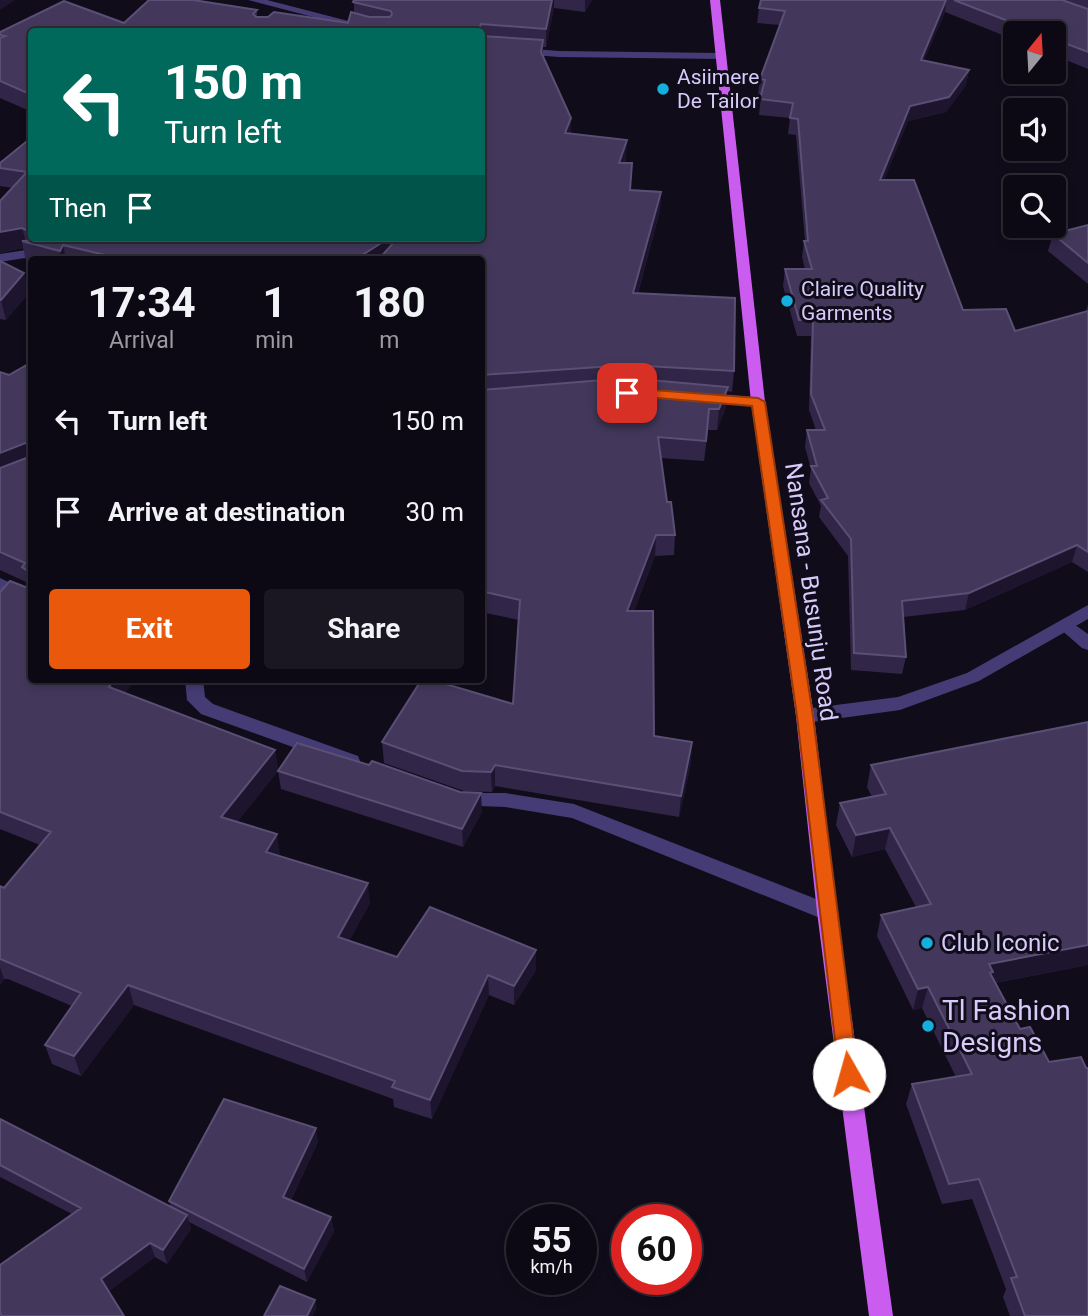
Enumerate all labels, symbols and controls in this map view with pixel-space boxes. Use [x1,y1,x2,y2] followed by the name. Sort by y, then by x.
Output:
[1003,21,1066,84] north arrow
[1003,21,1066,238] map controls
[164,54,303,111] text: 150 m
[49,56,140,147] icon: left
[677,65,759,113] place label: Asiimere De Tailor
[655,81,671,97] marker: Asiimere De Tailor
[1003,98,1066,161] button: sound
[164,113,282,151] text: Turn left
[1003,175,1066,238] button: search
[121,189,159,227] icon: arrive
[49,193,107,223] text: Then
[801,277,924,325] place label: Claire Quality Garments
[88,278,196,327] text: 17:34
[262,278,287,327] text: 1
[353,278,426,327] text: 180
[779,293,795,309] marker: Claire Quality Garments
[109,327,174,354] text: Arrival
[255,327,294,354] text: min
[379,327,399,354] text: m
[597,363,657,423] pin
[608,374,646,412] icon: arrive
[49,402,87,440] icon: left
[108,406,207,436] text: Turn left
[391,406,464,436] text: 150 m
[779,461,843,723] street label: Nansana - Busunju Road
[49,493,87,531] icon: arrive
[108,497,345,527] text: Arrive at destination
[406,497,464,527] text: 30 m
[49,589,250,669] button: Exit
[264,589,464,669] button: Share
[941,929,1060,957] place label: Club Iconic
[919,935,935,951] marker: Club Iconic
[942,994,1071,1059] place label: Tl Fashion Designs
[920,1018,936,1034] marker: Tl Fashion Designs
[812,1037,886,1111] position arrow
[611,1204,702,1295] speed limit sign: 60
[531,1220,572,1261] text: 55
[530,1256,573,1277] text: km/h

